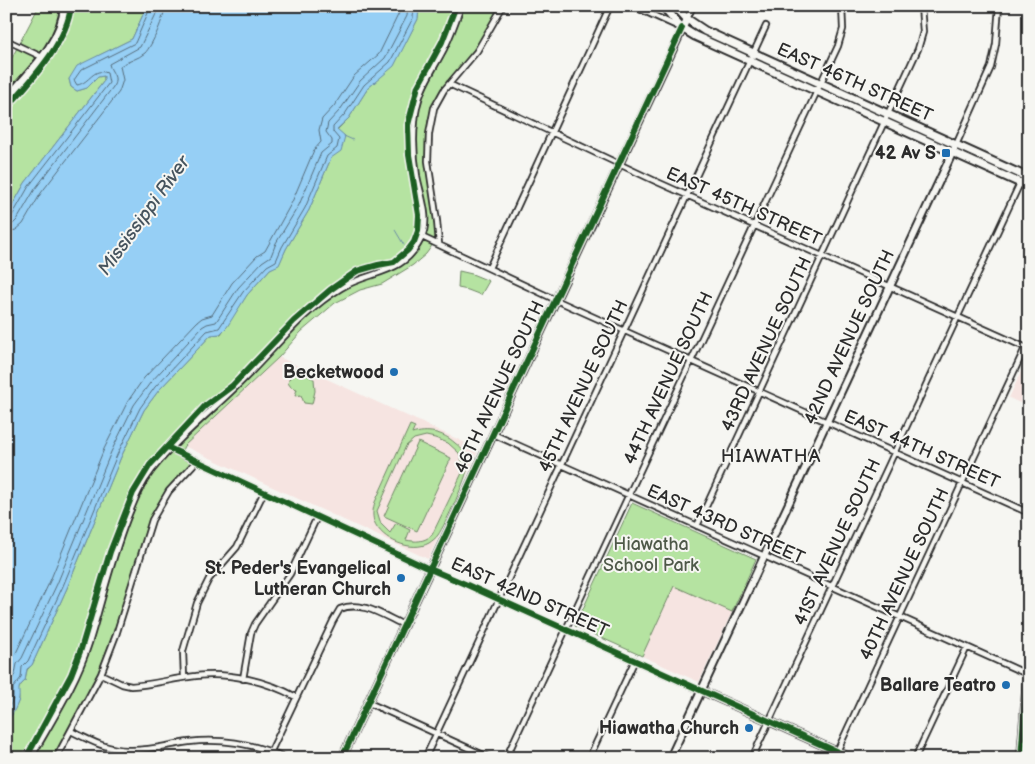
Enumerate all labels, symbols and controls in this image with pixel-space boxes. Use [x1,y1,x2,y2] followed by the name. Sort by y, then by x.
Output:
[774,39,936,126] street label: EAST 46TH STREET
[875,143,936,164] place label: 42 Av S
[940,147,952,159] marker: 42 Av S
[93,151,196,280] water label: Mississippi River
[663,163,825,250] street label: EAST 45TH STREET
[800,246,899,428] street label: 42ND AVENUE SOUTH
[717,254,816,435] street label: 43RD AVENUE SOUTH
[619,289,718,468] street label: 44TH AVENUE SOUTH
[534,297,633,476] street label: 45TH AVENUE SOUTH
[450,298,549,477] street label: 46TH AVENUE SOUTH
[283,362,384,383] place label: Becketwood
[388,366,400,378] marker: Becketwood
[841,406,1003,493] street label: EAST 44TH STREET
[721,445,821,468] district label: HIAWATHA
[790,456,885,629] street label: 41ST AVENUE SOUTH
[644,480,808,569] street label: EAST 43RD STREET
[855,485,954,664] street label: 40TH AVENUE SOUTH
[603,534,699,576] park label: Hiawatha School Park
[448,553,612,642] street label: EAST 42ND STREET
[205,558,391,600] place label: St. Peder's Evangelical Lutheran Church
[395,572,407,584] marker: St. Peder's Evangelical Lutheran Church
[880,675,996,696] place label: Ballare Teatro
[1000,679,1012,691] marker: Ballare Teatro
[599,718,739,739] place label: Hiawatha Church
[743,722,755,734] marker: Hiawatha Church

